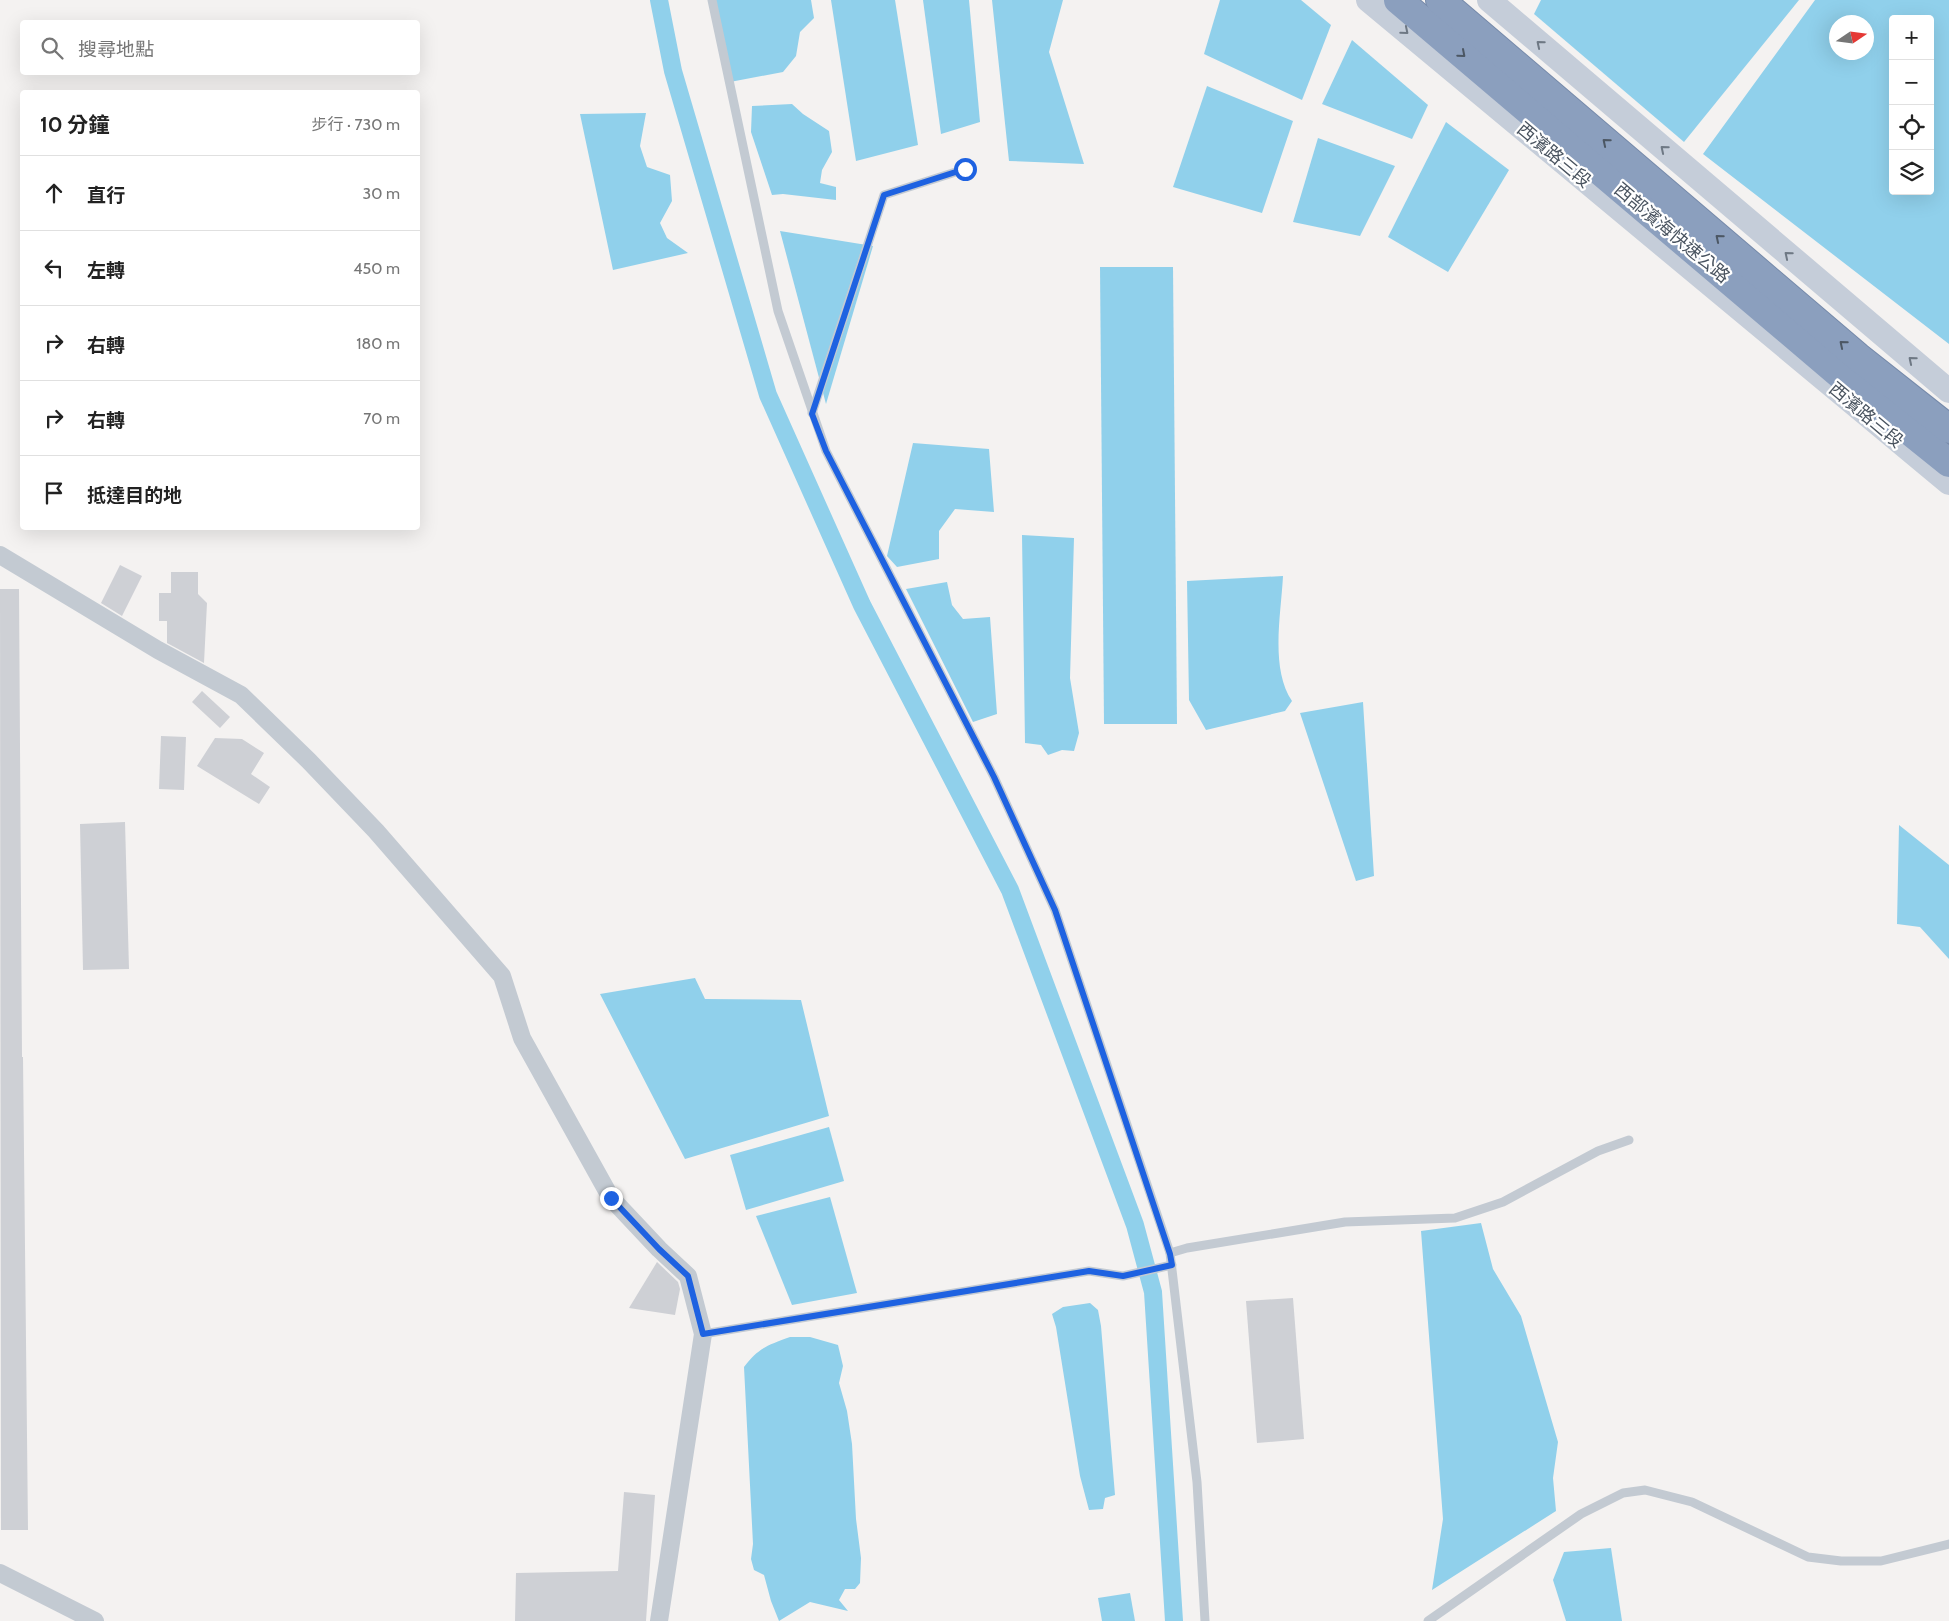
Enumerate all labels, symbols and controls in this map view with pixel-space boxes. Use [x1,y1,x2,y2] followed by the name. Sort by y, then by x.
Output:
[1829,15,1874,60] north arrow
[1889,15,1934,195] map controls
[1889,15,1934,60] button: +
[20,20,420,75] search box
[1400,26,1409,35] one-way arrow
[38,34,66,62] icon: search
[78,38,154,61] text: 搜尋地點
[1537,41,1546,50] one-way arrow
[1456,49,1465,57] one-way arrow
[1889,60,1934,105] button: −
[1889,105,1934,150] button: locate
[40,112,109,137] text: 10 分鐘
[311,115,400,134] text: 步行 · 730 m
[1512,118,1596,192] street label: 西濱路三段
[1603,139,1612,148] one-way arrow
[1661,146,1670,155] one-way arrow
[1889,150,1934,195] button: layers
[954,158,977,181] route start
[1610,178,1734,288] street label: 西部濱海快速公路
[40,179,68,207] icon: ahead
[87,184,125,207] text: 直行
[363,184,400,203] text: 30 m
[1716,235,1725,244] one-way arrow
[1785,252,1794,260] one-way arrow
[40,254,68,282] icon: left
[87,259,125,282] text: 左轉
[353,259,400,278] text: 450 m
[40,329,68,357] icon: right
[87,334,125,357] text: 右轉
[356,334,400,353] text: 180 m
[1840,341,1849,349] one-way arrow
[1909,357,1918,366] one-way arrow
[1824,378,1908,452] street label: 西濱路三段
[40,404,68,432] icon: right
[87,409,125,432] text: 右轉
[363,409,400,428] text: 70 m
[40,479,68,507] icon: arrive
[87,484,182,507] text: 抵達目的地
[600,1187,623,1210] route end

